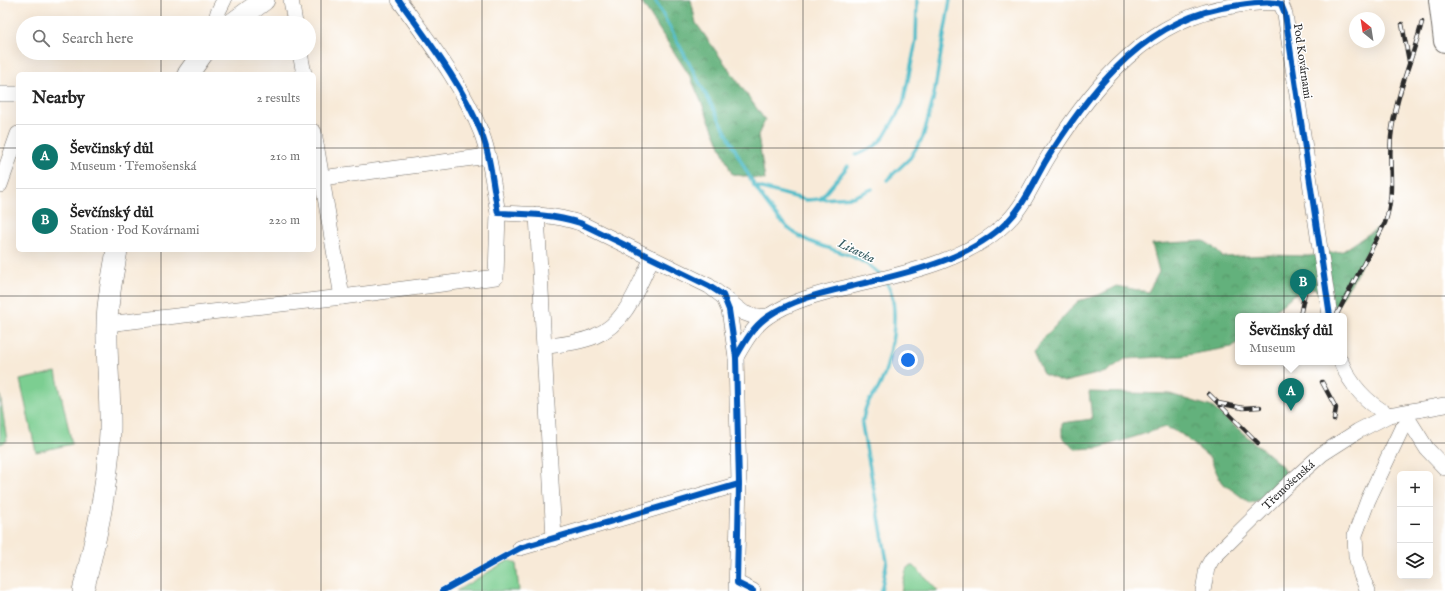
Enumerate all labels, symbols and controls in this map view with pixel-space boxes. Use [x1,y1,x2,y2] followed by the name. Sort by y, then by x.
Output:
[1349,12,1385,48] north arrow
[16,16,316,60] search box
[1290,22,1315,100] street label: Pod Kovárnami
[30,27,52,49] icon: search
[62,29,133,48] text: Search here
[32,88,85,109] text: Nearby
[256,90,300,107] text: 2 results
[70,139,153,158] text: Ševčinský důl
[41,148,49,165] text: A
[270,148,300,165] text: 210 m
[70,158,196,175] text: Museum · Třemošenská
[70,203,153,222] text: Ševčínský důl
[41,212,49,229] text: B
[269,212,300,229] text: 220 m
[70,222,200,239] text: Station · Pod Kovárnami
[834,235,878,268] water label: Litavka
[1290,269,1316,302] pin: B
[1235,313,1347,365] popup
[1249,321,1333,340] text: Ševčinský důl
[1249,340,1295,357] text: Museum
[898,350,918,370] your location
[1278,378,1304,411] pin: A
[1259,457,1319,513] street label: Třemošenská
[1397,471,1433,579] map controls
[1397,471,1433,507] button: +
[1397,507,1433,543] button: −
[1397,543,1433,579] button: layers

